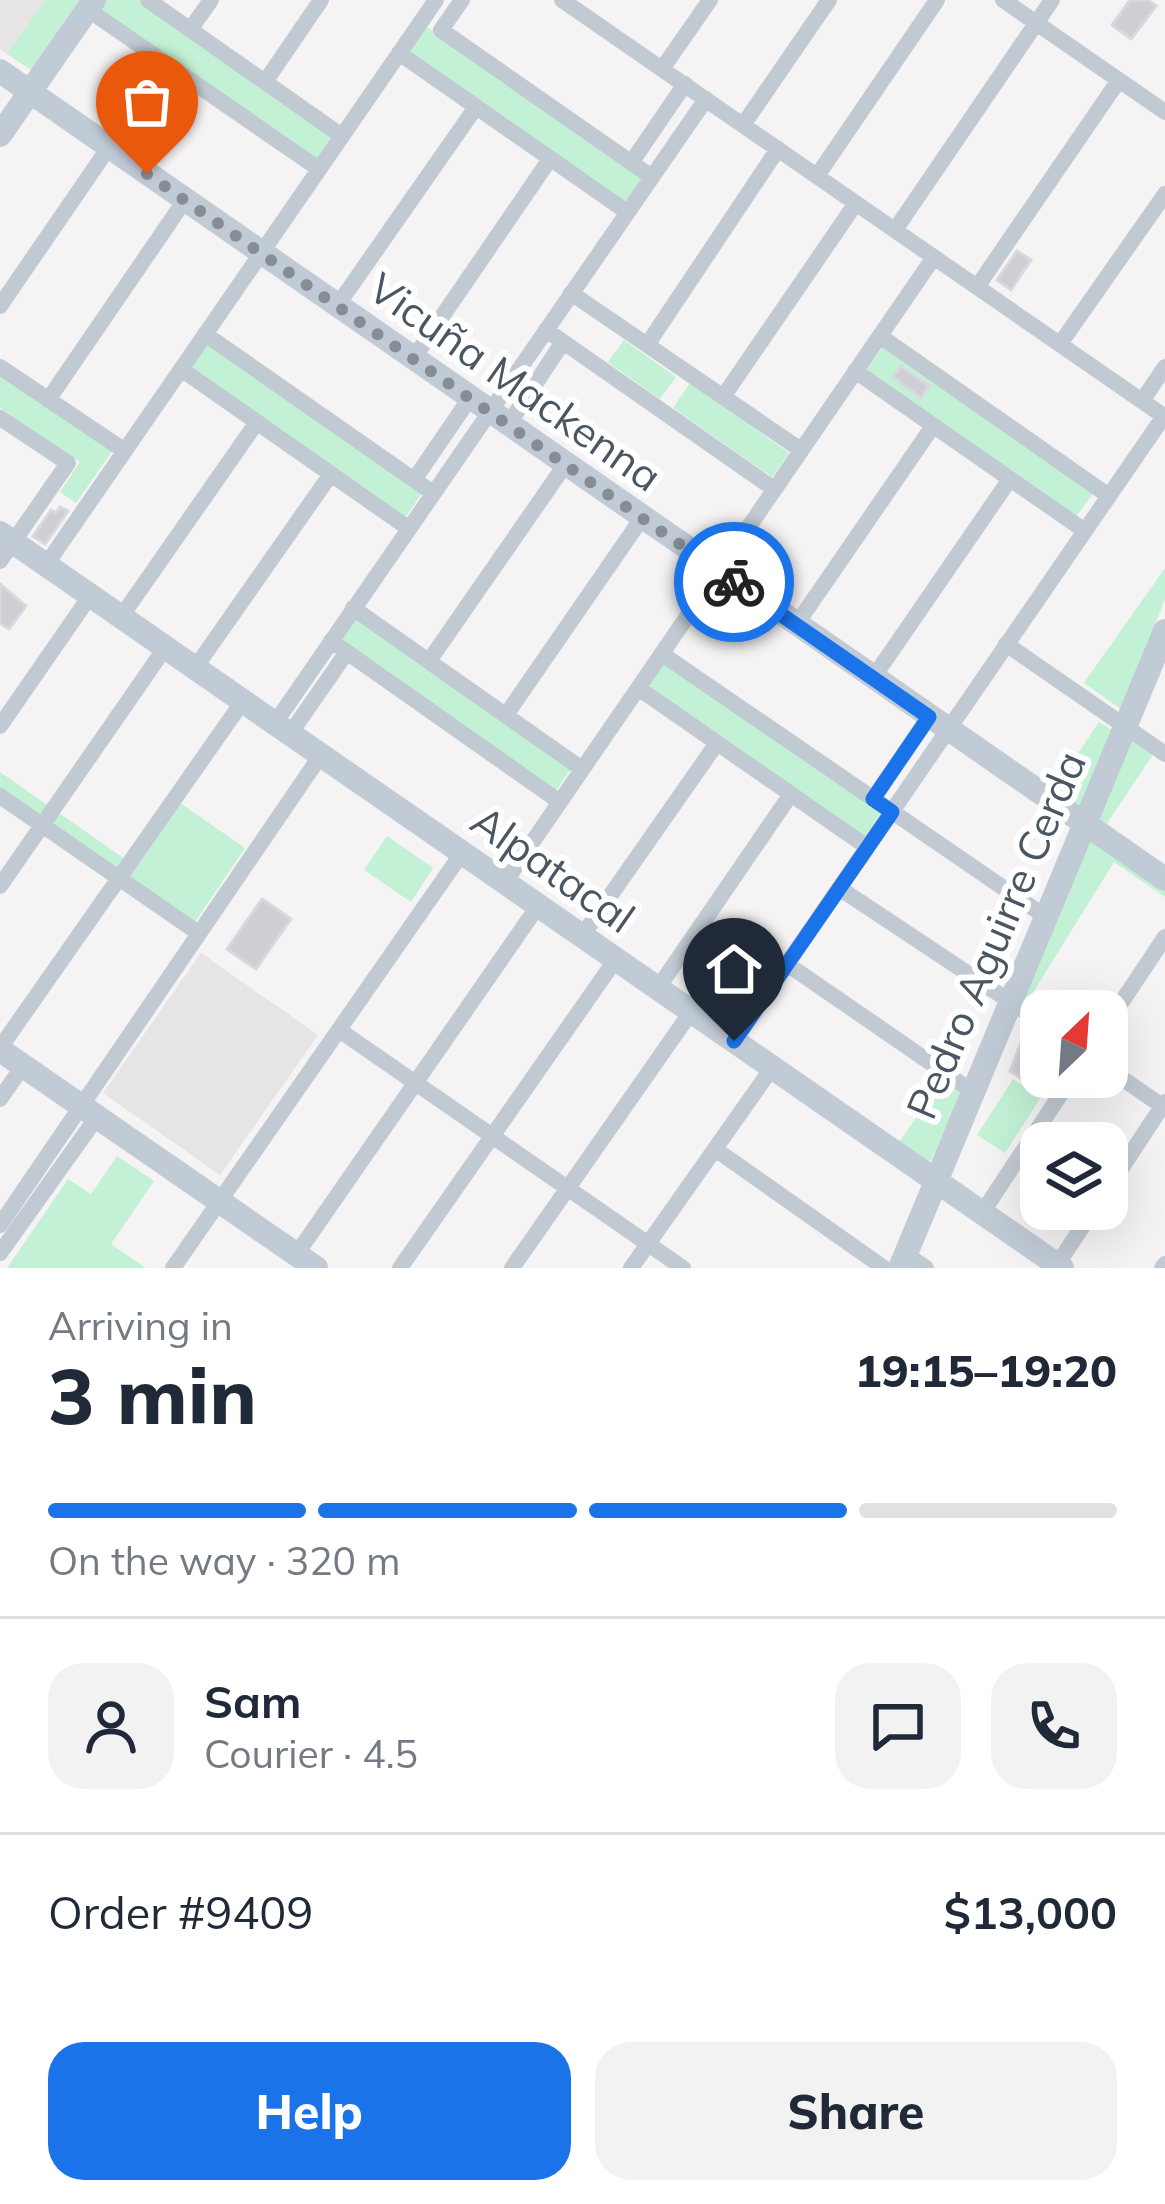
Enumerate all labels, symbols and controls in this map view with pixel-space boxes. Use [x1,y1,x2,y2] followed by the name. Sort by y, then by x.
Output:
[96,51,198,174] pin
[114,69,180,135] icon: bag
[359,261,672,502] street label: Vicuña Mackenna
[674,522,794,642] courier
[701,549,767,615] icon: bike
[894,743,1097,1127] street label: Pedro Aguirre Cerda
[462,793,645,944] street label: Alpatacal
[683,918,785,1041] pin
[701,936,767,1002] icon: home
[1020,990,1128,1098] north arrow
[1020,990,1128,1230] map controls
[1020,1122,1128,1230] button: layers
[48,1301,233,1350] text: Arriving in
[855,1342,1117,1398] text: 19:15–19:20
[48,1346,257,1444] text: 3 min
[48,1536,400,1585] text: On the way · 320 m
[48,1663,174,1789] button: person
[835,1663,961,1789] button: chat
[991,1663,1117,1789] button: phone
[204,1673,301,1729] text: Sam
[204,1729,418,1778] text: Courier · 4.5
[48,1884,313,1940] text: Order #9409
[944,1884,1117,1940] text: $13,000
[48,2042,571,2180] button: Help
[595,2042,1117,2180] button: Share

